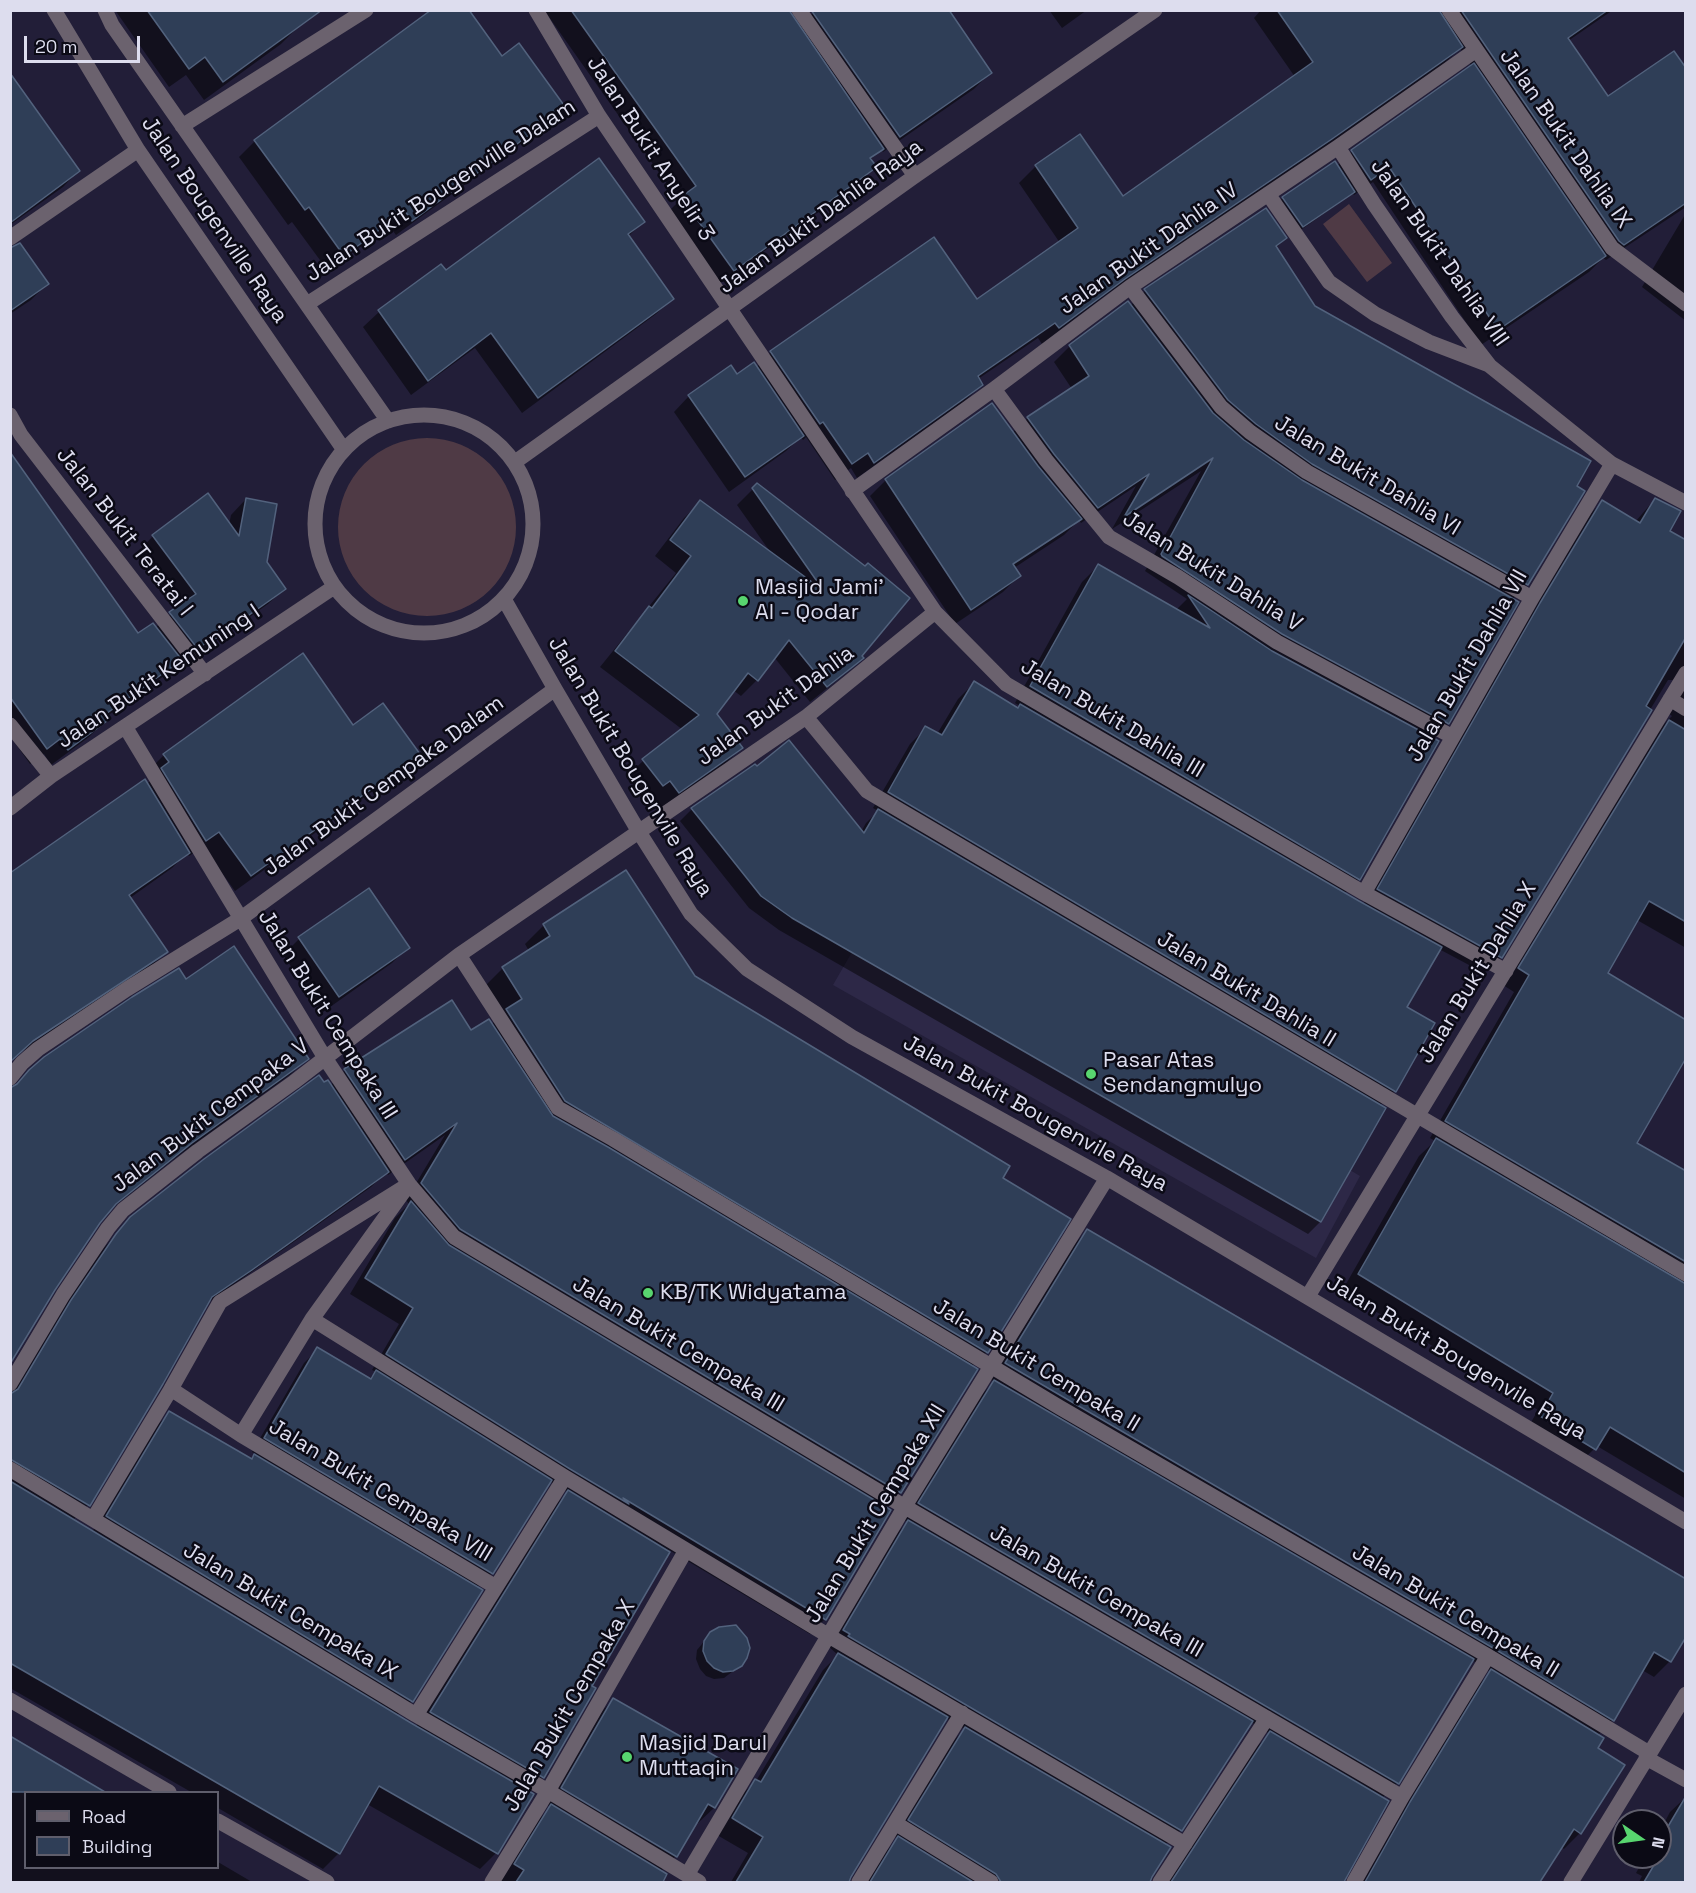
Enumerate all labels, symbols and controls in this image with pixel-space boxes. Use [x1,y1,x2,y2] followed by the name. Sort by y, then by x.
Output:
[27,24,142,62] scale bar
[35,35,78,58] text: 20 m
[1493,44,1637,234] street label: Jalan Bukit Dahlia IX
[580,52,720,246] street label: Jalan Bukit Anyelir 3
[301,94,581,288] street label: Jalan Bukit Bougenville Dalam
[135,112,293,328] street label: Jalan Bougenville Raya
[714,134,928,300] street label: Jalan Bukit Dahlia Raya
[1364,154,1514,352] street label: Jalan Bukit Dahlia VIII
[1055,177,1243,321] street label: Jalan Bukit Dahlia IV
[1269,410,1465,542] street label: Jalan Bukit Dahlia VI
[50,443,198,621] street label: Jalan Bukit Teratai I
[1117,506,1307,638] street label: Jalan Bukit Dahlia V
[1402,565,1534,767] street label: Jalan Bukit Dahlia VII
[755,575,884,626] place label: Masjid Jami' Al - Qodar
[736,594,750,608] marker: Masjid Jami' Al - Qodar
[53,599,265,755] street label: Jalan Bukit Kemuning I
[542,632,718,902] street label: Jalan Bukit Bougenvile Raya
[692,640,860,772] street label: Jalan Bukit Dahlia
[1016,654,1208,784] street label: Jalan Bukit Dahlia III
[259,690,509,882] street label: Jalan Bukit Cempaka Dalam
[1413,877,1543,1069] street label: Jalan Bukit Dahlia X
[252,905,402,1125] street label: Jalan Bukit Cempaka III
[1152,926,1340,1054] street label: Jalan Bukit Dahlia II
[898,1030,1172,1198] street label: Jalan Bukit Bougenvile Raya
[107,1033,315,1199] street label: Jalan Bukit Cempaka V
[1103,1048,1262,1100] place label: Pasar Atas Sendangmulyo
[1084,1067,1098,1081] marker: Pasar Atas Sendangmulyo
[1321,1270,1591,1446] street label: Jalan Bukit Bougenvile Raya
[567,1271,789,1419] street label: Jalan Bukit Cempaka III
[660,1280,847,1306] place label: KB/TK Widyatama
[641,1286,655,1300] marker: KB/TK Widyatama
[928,1294,1144,1438] street label: Jalan Bukit Cempaka II
[800,1400,952,1628] street label: Jalan Bukit Cempaka XII
[264,1414,496,1568] street label: Jalan Bukit Cempaka VIII
[985,1520,1207,1664] street label: Jalan Bukit Cempaka III
[178,1537,402,1687] street label: Jalan Bukit Cempaka IX
[1347,1540,1563,1684] street label: Jalan Bukit Cempaka II
[499,1595,641,1817] street label: Jalan Bukit Cempaka X
[639,1731,767,1783] place label: Masjid Darul Muttaqin
[620,1750,634,1764] marker: Masjid Darul Muttaqin
[24,1791,219,1869] legend
[82,1805,126,1828] text: Road
[1612,1809,1672,1869] north arrow
[82,1835,152,1858] text: Building
[1647,1835,1670,1850] text: N

